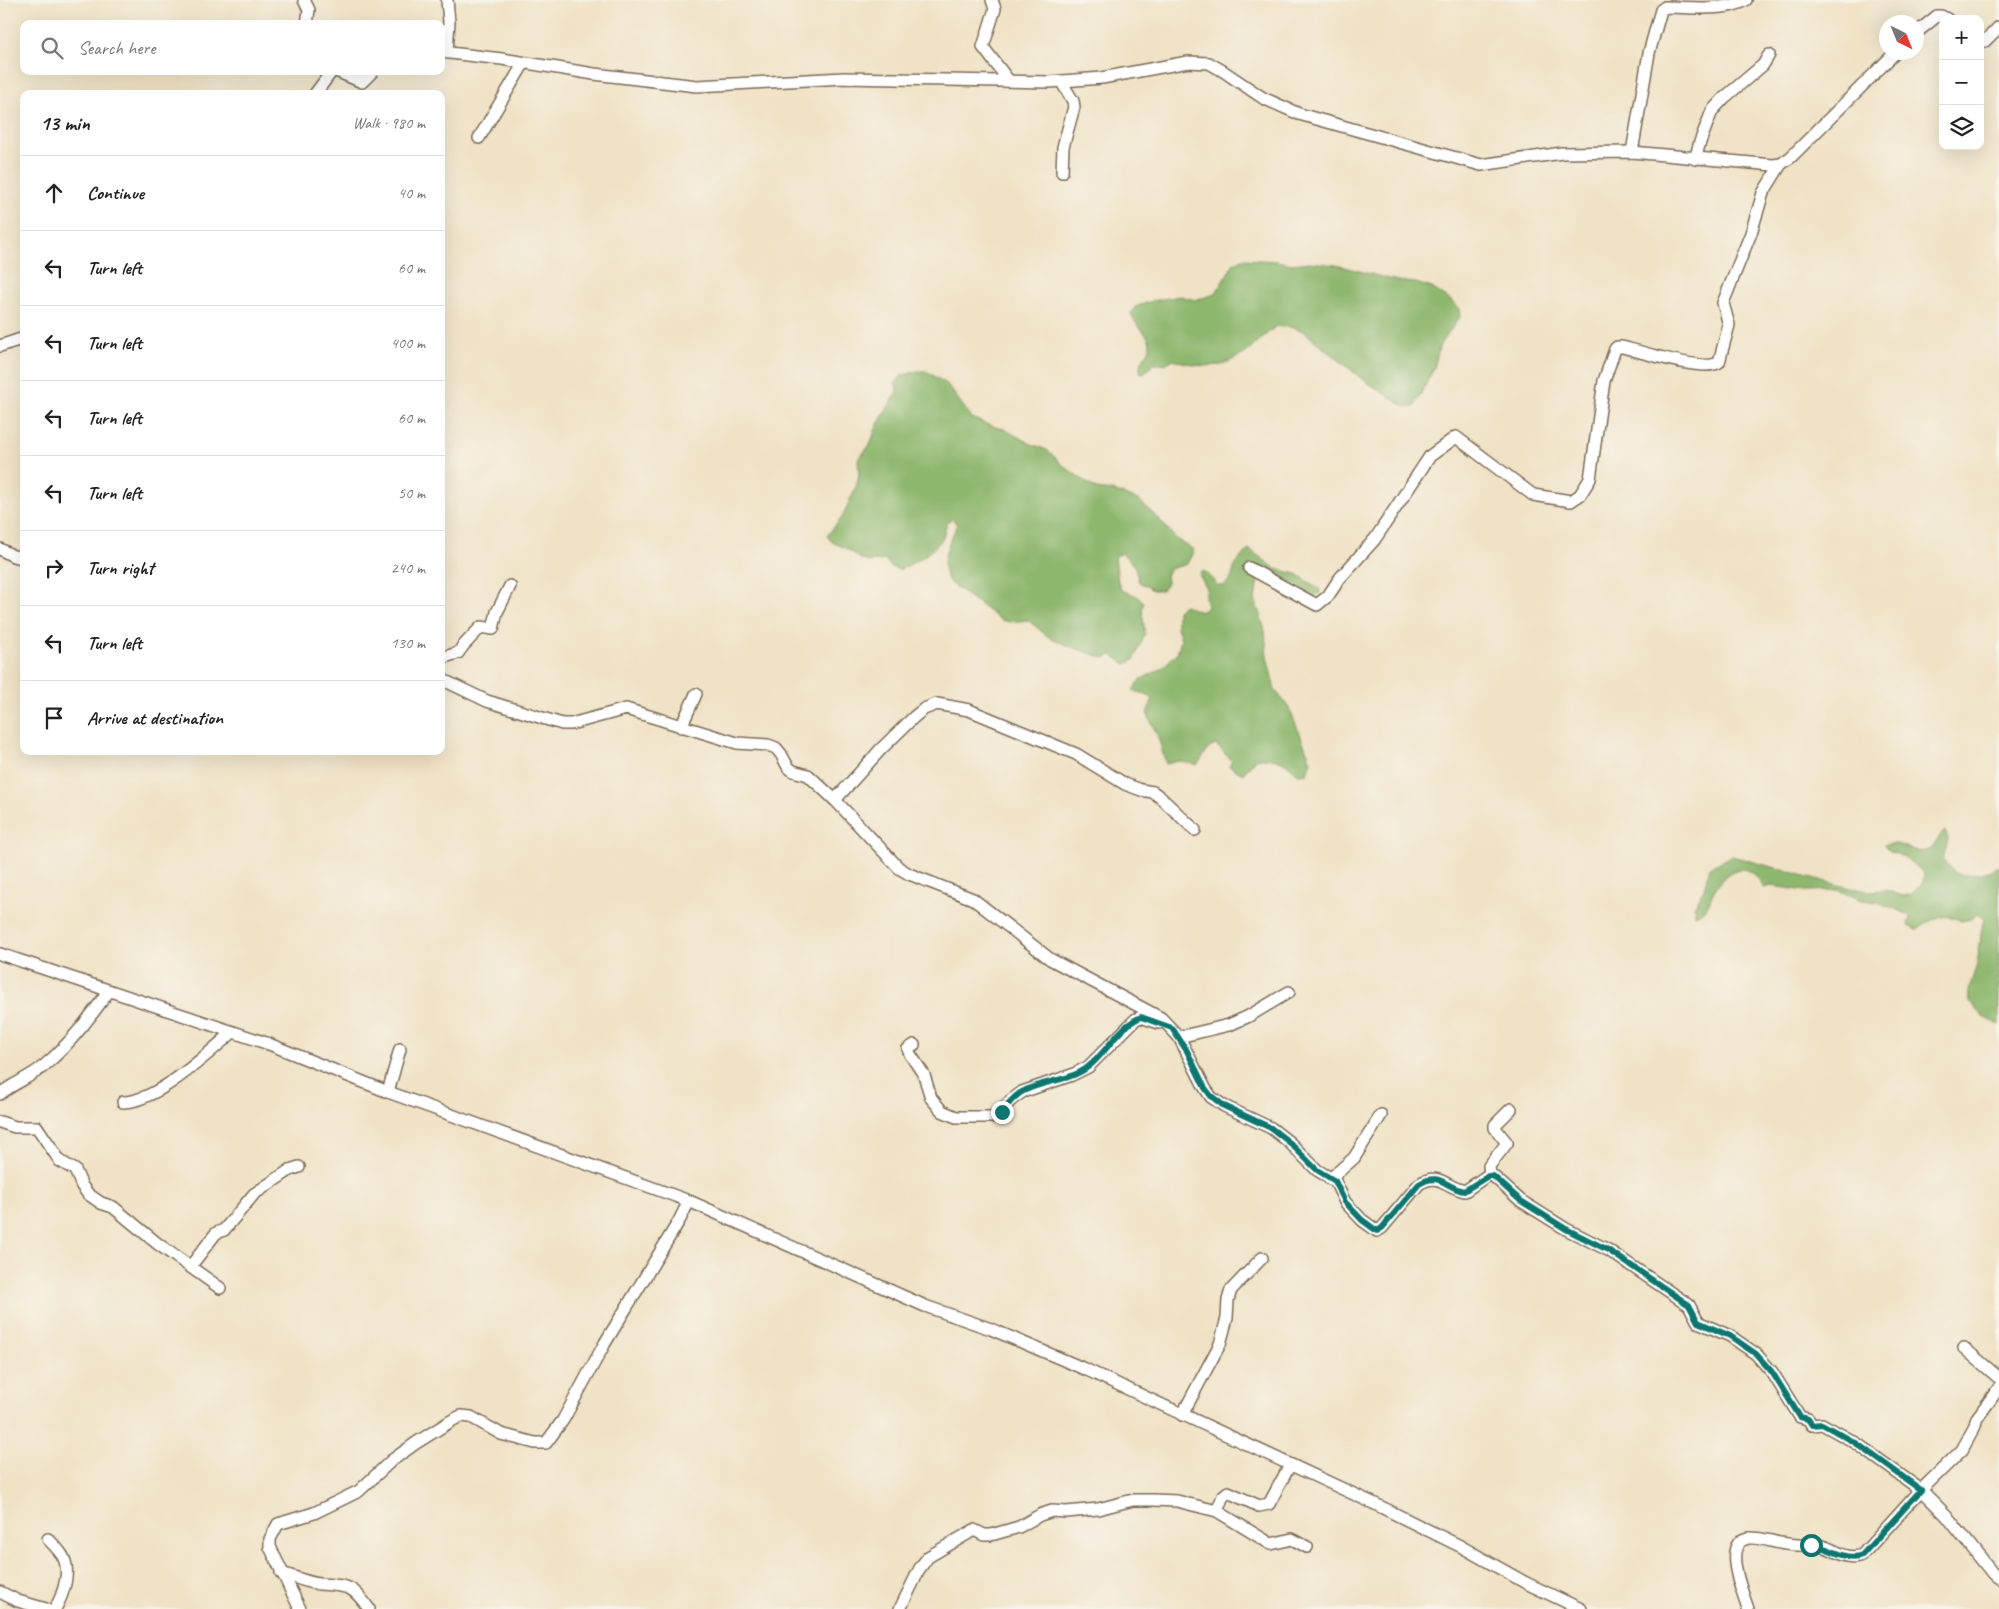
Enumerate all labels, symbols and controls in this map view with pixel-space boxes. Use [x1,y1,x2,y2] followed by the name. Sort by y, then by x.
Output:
[1879,15,1924,60] north arrow
[1939,15,1984,150] map controls
[1939,15,1984,60] button: +
[20,20,445,75] search box
[38,34,66,62] icon: search
[78,36,155,60] text: Search here
[1939,60,1984,105] button: −
[1939,105,1984,150] button: layers
[40,110,90,136] text: 13 min
[353,113,425,133] text: Walk · 980 m
[40,179,68,207] icon: ahead
[87,181,144,205] text: Continue
[398,183,425,203] text: 40 m
[40,254,68,282] icon: left
[87,256,142,280] text: Turn left
[398,258,425,278] text: 60 m
[40,329,68,357] icon: left
[87,331,142,355] text: Turn left
[391,333,425,353] text: 400 m
[40,404,68,432] icon: left
[87,406,142,430] text: Turn left
[398,408,425,428] text: 60 m
[40,479,68,507] icon: left
[87,481,142,505] text: Turn left
[398,483,425,503] text: 50 m
[40,554,68,582] icon: right
[87,556,154,580] text: Turn right
[391,558,425,578] text: 240 m
[40,629,68,657] icon: left
[87,631,142,655] text: Turn left
[391,633,425,653] text: 130 m
[40,704,68,732] icon: arrive
[87,706,223,730] text: Arrive at destination
[991,1101,1014,1124] route end
[1800,1534,1823,1557] route start

